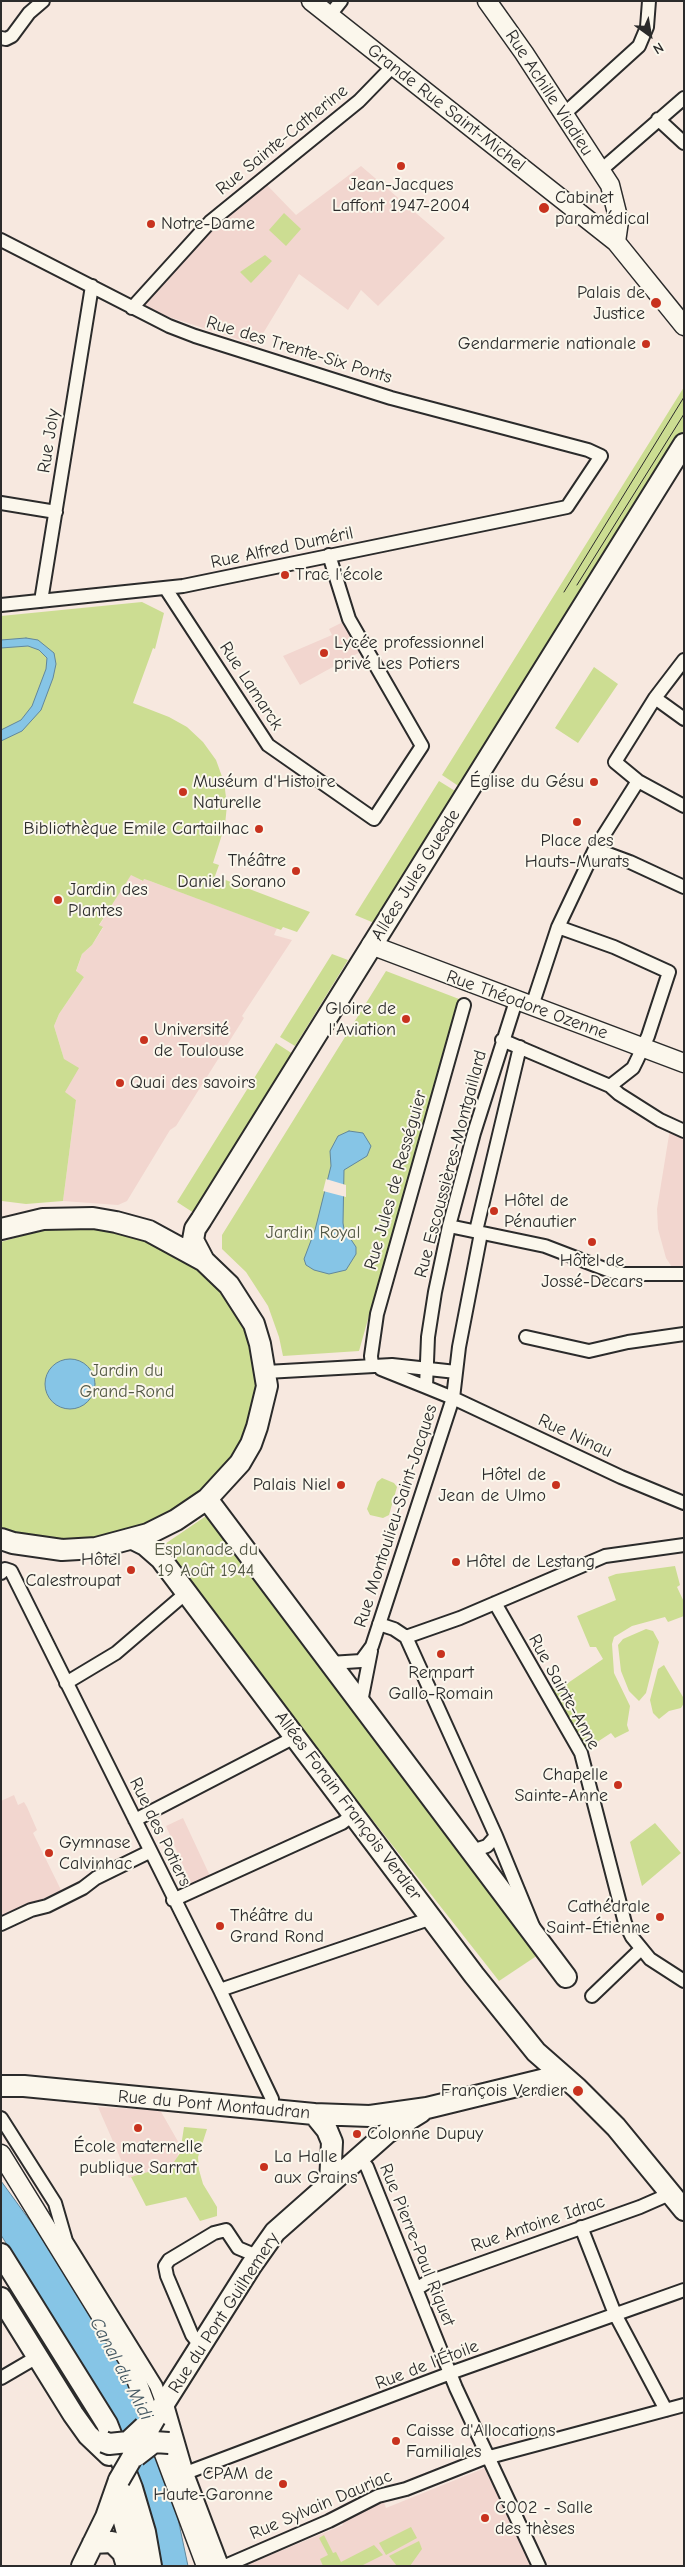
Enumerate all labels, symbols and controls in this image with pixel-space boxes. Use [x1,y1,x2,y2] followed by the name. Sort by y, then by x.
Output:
[625,10,675,60] north arrow
[500,26,598,160] street label: Rue Achille Viadieu
[650,39,667,58] text: N
[363,40,529,176] street label: Grande Rue Saint-Michel
[212,80,352,200] street label: Rue Sainte-Catherine
[395,160,407,172] marker: Jean-Jacques Laffont 1947-2004
[332,174,470,216] place label: Jean-Jacques Laffont 1947-2004
[555,187,649,230] place label: Cabinet paramédical
[537,201,551,215] marker: Cabinet paramédical
[161,213,255,235] place label: Notre-Dame
[145,218,157,230] marker: Notre-Dame
[577,282,645,324] place label: Palais de Justice
[649,296,663,310] marker: Palais de Justice
[204,311,394,389] street label: Rue des Trente-Six Ponts
[458,333,636,355] place label: Gendarmerie nationale
[640,338,652,350] marker: Gendarmerie nationale
[33,407,65,475] street label: Rue Joly
[209,522,355,574] street label: Rue Alfred Duméril
[295,564,383,586] place label: Trac l'école
[279,569,291,581] marker: Trac l'école
[334,632,485,674] place label: Lycée professionnel privé Les Potiers
[214,638,288,734] street label: Rue Lamarck
[318,647,330,659] marker: Lycée professionnel privé Les Potiers
[193,771,336,814] place label: Muséum d'Histoire Naturelle
[470,771,584,793] place label: Église du Gésu
[588,776,600,788] marker: Église du Gésu
[177,786,189,798] marker: Muséum d'Histoire Naturelle
[367,805,465,945] street label: Allées Jules Guesde
[571,816,583,828] marker: Place des Hauts-Murats
[24,818,249,840] place label: Bibliothèque Emile Cartailhac
[253,823,265,835] marker: Bibliothèque Emile Cartailhac
[525,830,629,872] place label: Place des Hauts-Murats
[177,850,286,892] place label: Théâtre Daniel Sorano
[290,865,302,877] marker: Théâtre Daniel Sorano
[68,879,148,922] place label: Jardin des Plantes
[52,894,64,906] marker: Jardin des Plantes
[443,966,611,1044] street label: Rue Théodore Ozenne
[325,998,396,1040] place label: Gloire de l'Aviation
[400,1013,412,1025] marker: Gloire de l'Aviation
[154,1019,244,1062] place label: Université de Toulouse
[138,1034,150,1046] marker: Université de Toulouse
[410,1048,492,1280] street label: Rue Escoussières-Montgaillard
[130,1072,256,1094] place label: Quai des savoirs
[114,1077,126,1089] marker: Quai des savoirs
[360,1088,432,1272] street label: Rue Jules de Rességuier
[504,1190,576,1232] place label: Hôtel de Pénautier
[488,1205,500,1217] marker: Hôtel de Pénautier
[266,1222,360,1244] park label: Jardin Royal
[586,1236,598,1248] marker: Hôtel de Jossé-Decars
[541,1250,643,1292] place label: Hôtel de Jossé-Decars
[79,1360,175,1402] park label: Jardin du Grand-Rond
[350,1402,442,1630] street label: Rue Montoulieu-Saint-Jacques
[534,1409,616,1463] street label: Rue Ninau
[438,1464,546,1506] place label: Hôtel de Jean de Ulmo
[253,1474,331,1496] place label: Palais Niel
[335,1479,347,1491] marker: Palais Niel
[550,1479,562,1491] marker: Hôtel de Jean de Ulmo
[154,1539,258,1582] park label: Esplanade du 19 Août 1944
[26,1549,121,1592] place label: Hôtel Calestroupat
[466,1551,595,1573] place label: Hôtel de Lestang
[450,1556,462,1568] marker: Hôtel de Lestang
[125,1564,137,1576] marker: Hôtel Calestroupat
[523,1631,605,1753] street label: Rue Sainte-Anne
[435,1648,447,1660] marker: Rempart Gallo-Romain
[388,1662,494,1705] place label: Rempart Gallo-Romain
[270,1707,426,1905] street label: Allées Forain François Verdier
[514,1764,608,1806] place label: Chapelle Sainte-Anne
[124,1774,196,1890] street label: Rue des Potiers
[612,1779,624,1791] marker: Chapelle Sainte-Anne
[59,1832,132,1875] place label: Gymnase Calvinhac
[43,1847,55,1859] marker: Gymnase Calvinhac
[546,1896,650,1938] place label: Cathédrale Saint-Étienne
[230,1905,324,1948] place label: Théâtre du Grand Rond
[654,1911,666,1923] marker: Cathédrale Saint-Étienne
[214,1920,226,1932] marker: Théâtre du Grand Rond
[441,2080,567,2102] place label: François Verdier
[571,2084,585,2098] marker: François Verdier
[117,2086,311,2124] street label: Rue du Pont Montaudran
[132,2122,144,2134] marker: École maternelle publique Sarrat
[367,2123,483,2145] place label: Colonne Dupuy
[351,2128,363,2140] marker: Colonne Dupuy
[74,2136,202,2178] place label: École maternelle publique Sarrat
[274,2146,358,2188] place label: La Halle aux Grains
[374,2160,460,2330] street label: Rue Pierre-Paul Riquet
[258,2161,270,2173] marker: La Halle aux Grains
[468,2191,608,2257] street label: Rue Antoine Idrac
[164,2228,284,2398] street label: Rue du Pont Guilhemery
[84,2314,158,2424] water label: Canal du Midi
[372,2335,482,2395] street label: Rue de l'Étoile
[406,2420,555,2462] place label: Caisse d'Allocations Familiales
[390,2435,402,2447] marker: Caisse d'Allocations Familiales
[153,2463,273,2506] place label: CPAM de Haute-Garonne
[247,2465,395,2545] street label: Rue Sylvain Dauriac
[277,2478,289,2490] marker: CPAM de Haute-Garonne
[495,2497,593,2540] place label: C002 - Salle des thèses
[479,2512,491,2524] marker: C002 - Salle des thèses

